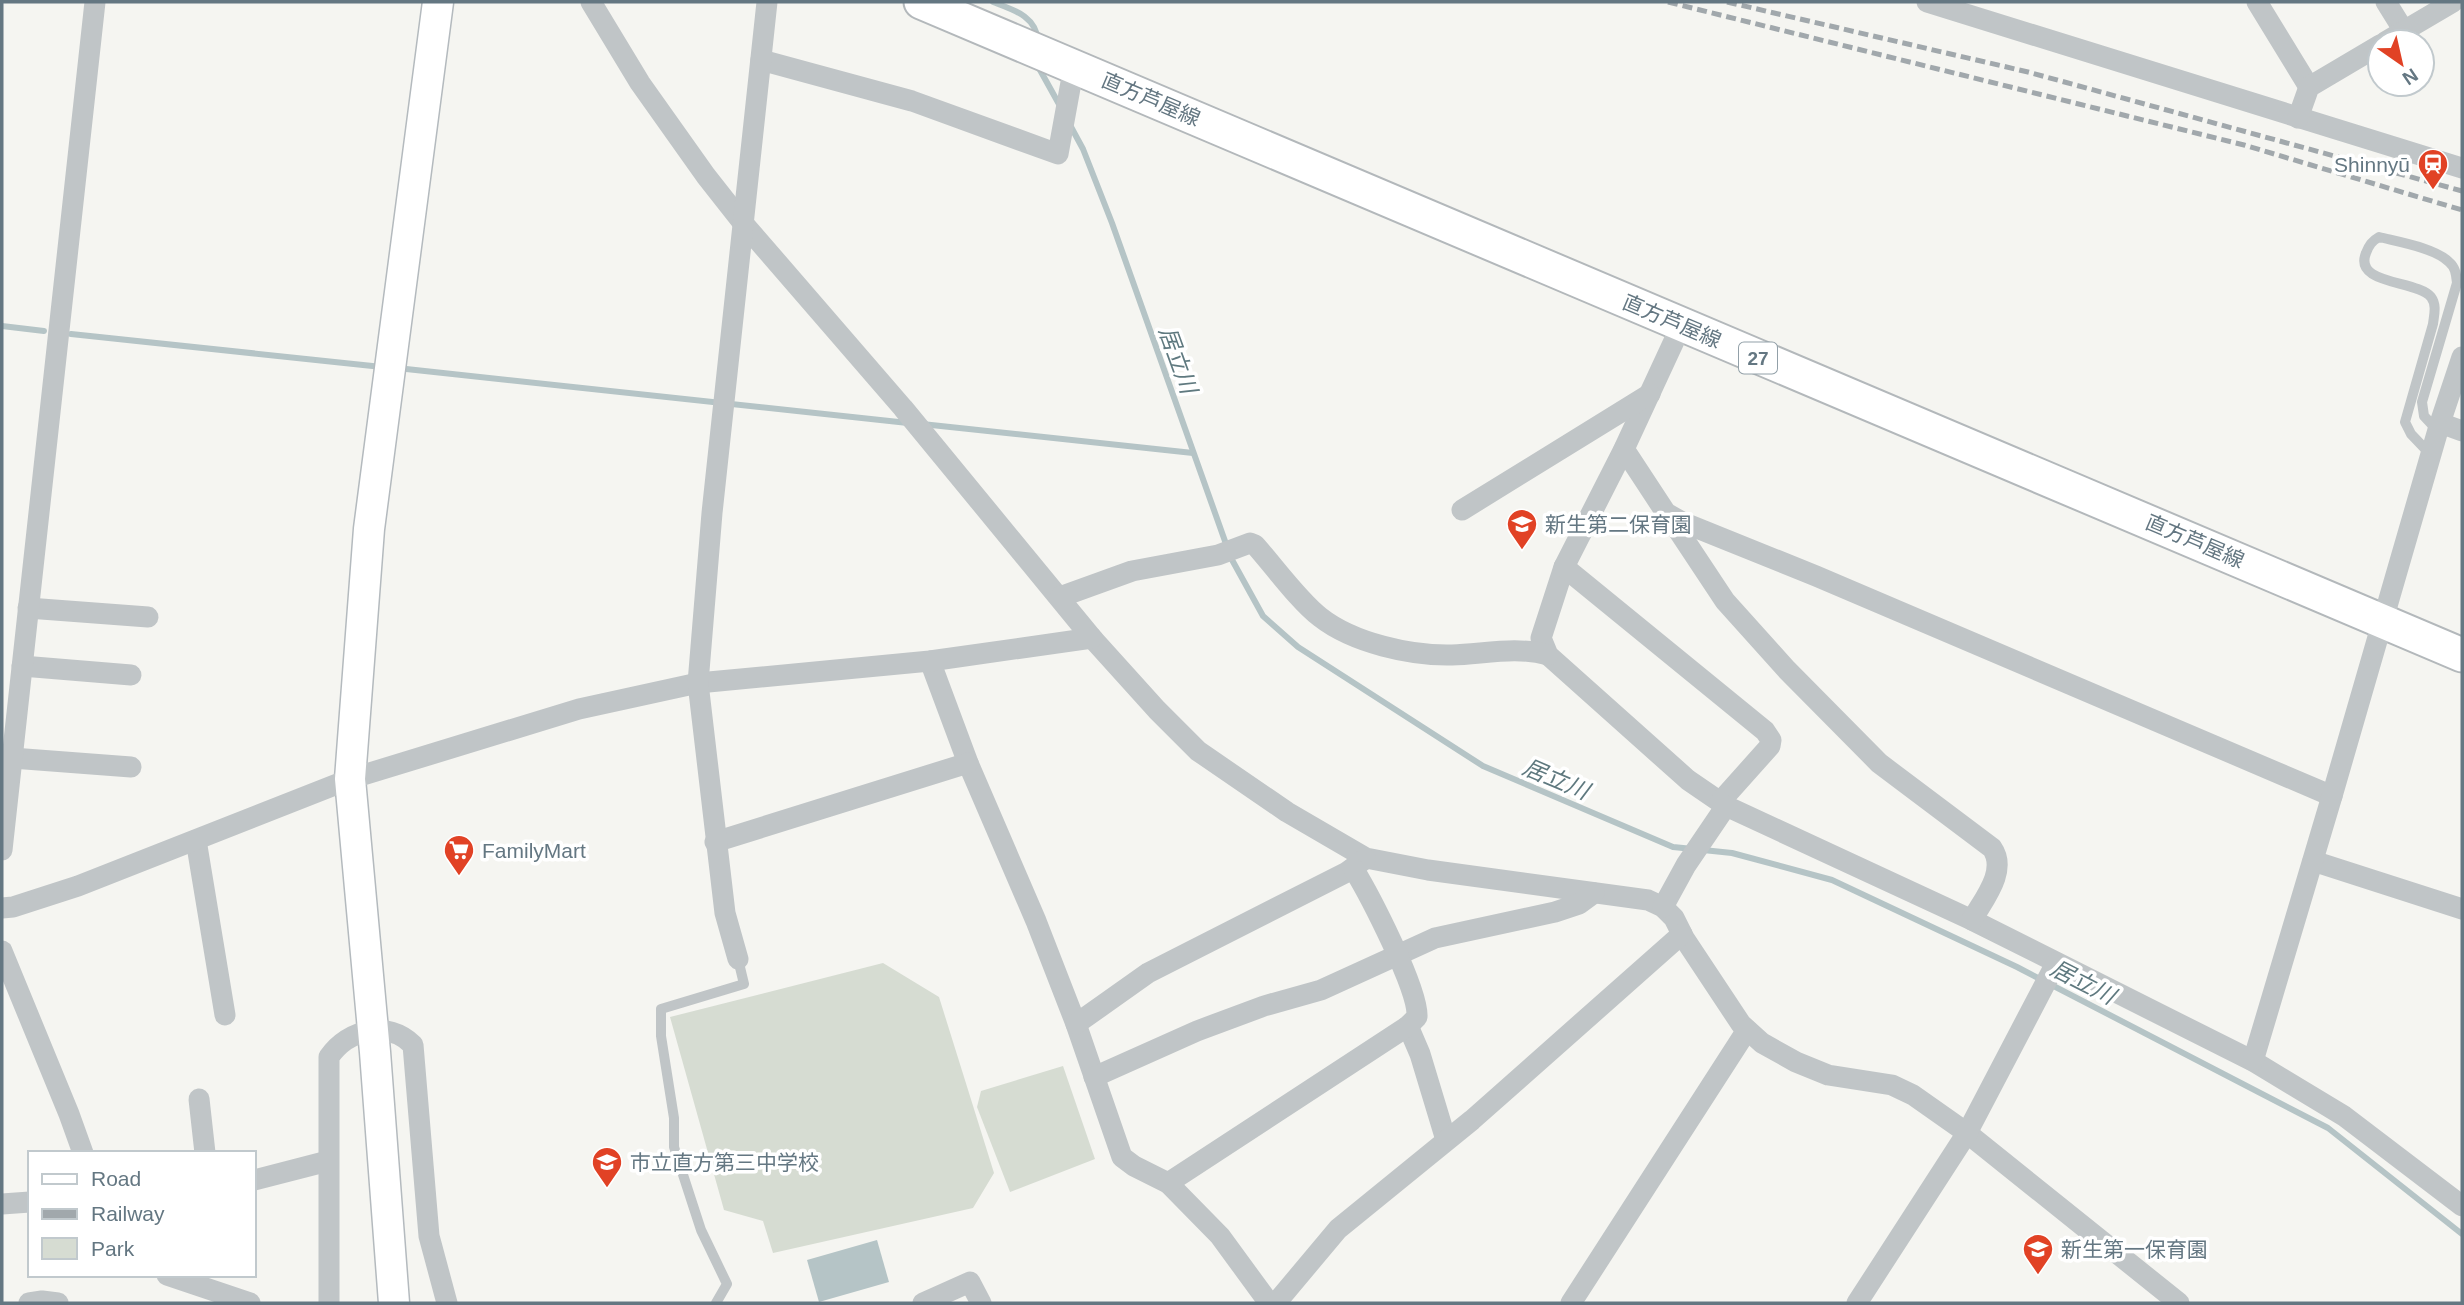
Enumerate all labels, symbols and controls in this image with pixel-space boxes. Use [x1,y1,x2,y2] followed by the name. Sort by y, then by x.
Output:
[2366,28,2436,98] north arrow
[2399,64,2422,89] text: N
[1098,68,1204,130] street label: 直方芦屋線
[2416,147,2450,191] station icon: Shinnyū
[2334,153,2410,176] place label: Shinnyū
[1619,290,1725,352] street label: 直方芦屋線
[1154,323,1203,400] water label: 居立川
[1739,342,1777,374] road number: 27
[1505,507,1539,551] school or university icon: 新生第二保育園
[2142,510,2248,572] street label: 直方芦屋線
[1545,513,1692,536] place label: 新生第二保育園
[1519,754,1596,806] water label: 居立川
[442,833,476,877] supermarket icon: FamilyMart
[482,839,586,862] place label: FamilyMart
[2046,955,2122,1011] water label: 居立川
[590,1145,624,1189] school or university icon: 市立直方第三中学校
[28,1151,256,1277] legend
[630,1151,819,1174] place label: 市立直方第三中学校
[91,1167,141,1190] text: Road
[91,1202,165,1225] text: Railway
[2021,1232,2055,1276] school or university icon: 新生第一保育園
[91,1237,135,1260] text: Park
[2061,1238,2208,1261] place label: 新生第一保育園

